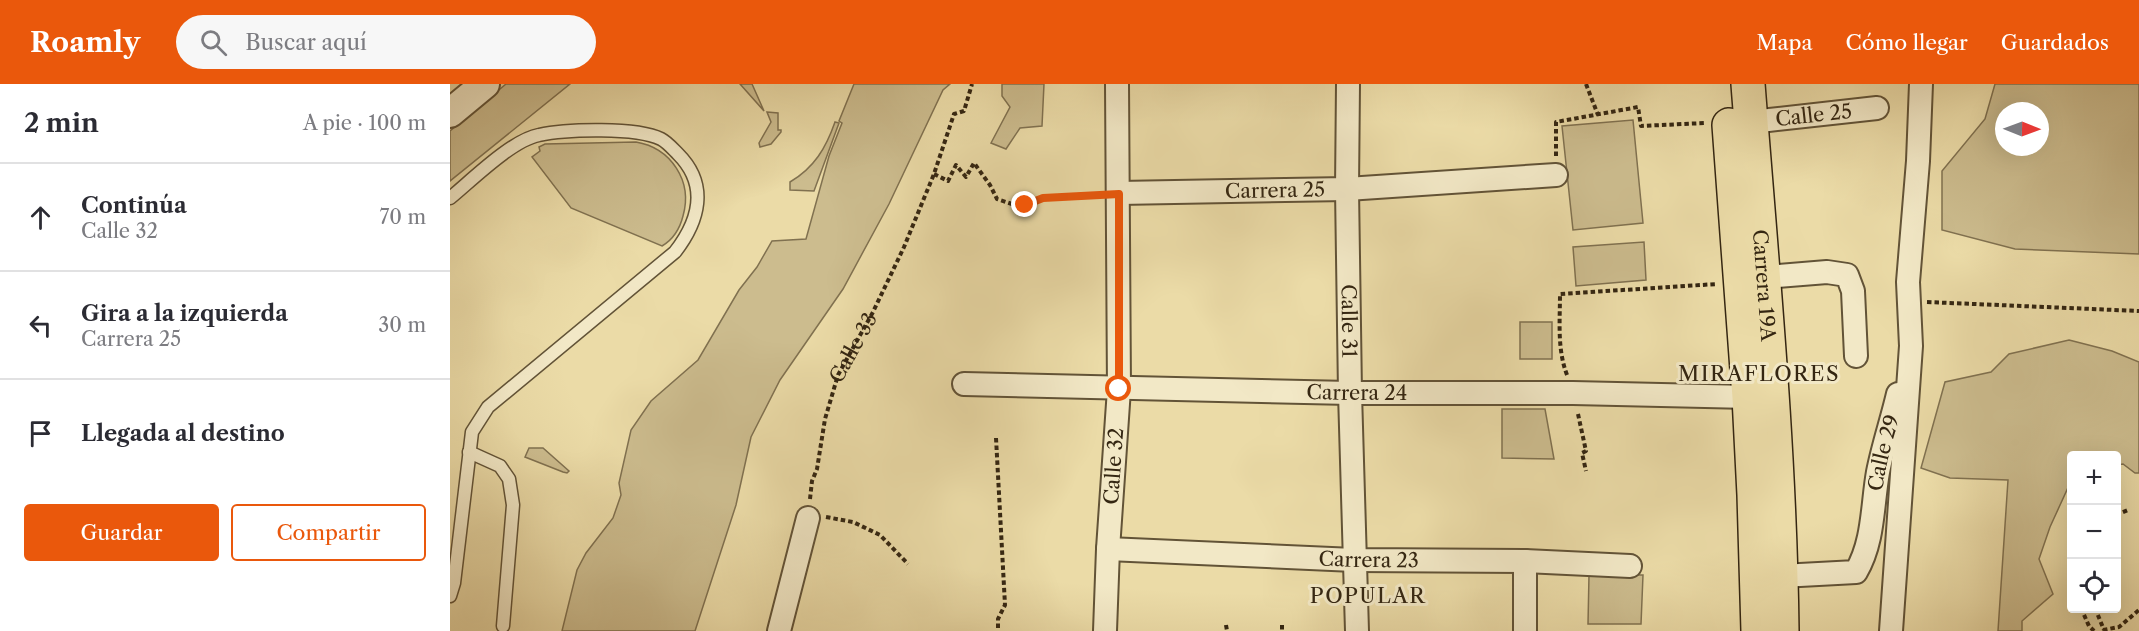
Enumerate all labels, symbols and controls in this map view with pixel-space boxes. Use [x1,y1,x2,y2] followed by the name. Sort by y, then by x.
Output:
[176,15,596,69] search box
[30,25,140,59] text: Roamly
[197,26,230,59] icon: search
[245,29,367,56] text: Buscar aquí
[1756,30,1813,55] text: Mapa
[1846,30,1968,55] text: Cómo llegar
[2001,30,2109,55] text: Guardados
[1774,99,1853,131] street label: Calle 25
[1995,102,2049,156] north arrow
[24,107,99,139] text: 2 min
[303,111,426,135] text: A pie · 100 m
[1225,177,1325,203] street label: Carrera 25
[1011,191,1037,217] route end
[81,192,187,219] text: Continúa
[24,201,57,234] icon: ahead
[380,205,426,229] text: 70 m
[81,219,158,243] text: Calle 32
[1748,229,1780,343] street label: Carrera 19A
[1336,284,1361,359] street label: Calle 31
[81,300,288,327] text: Gira a la izquierda
[824,308,882,387] street label: Calle 33
[24,309,57,342] icon: left
[378,313,426,337] text: 30 m
[81,327,181,351] text: Carrera 25
[1678,361,1840,386] district label: MIRAFLORES
[1105,375,1131,401] route start
[1306,380,1407,405] street label: Carrera 24
[1863,412,1904,492] street label: Calle 29
[24,417,57,450] icon: arrive
[81,420,285,447] text: Llegada al destino
[1099,427,1128,505] street label: Calle 32
[2067,451,2121,613] map controls
[2067,451,2121,505] button: +
[24,504,219,561] button: Guardar
[231,504,426,561] button: Compartir
[2067,505,2121,559] button: −
[1318,546,1419,572] street label: Carrera 23
[2067,559,2121,613] button: locate
[1310,583,1426,608] district label: POPULAR

